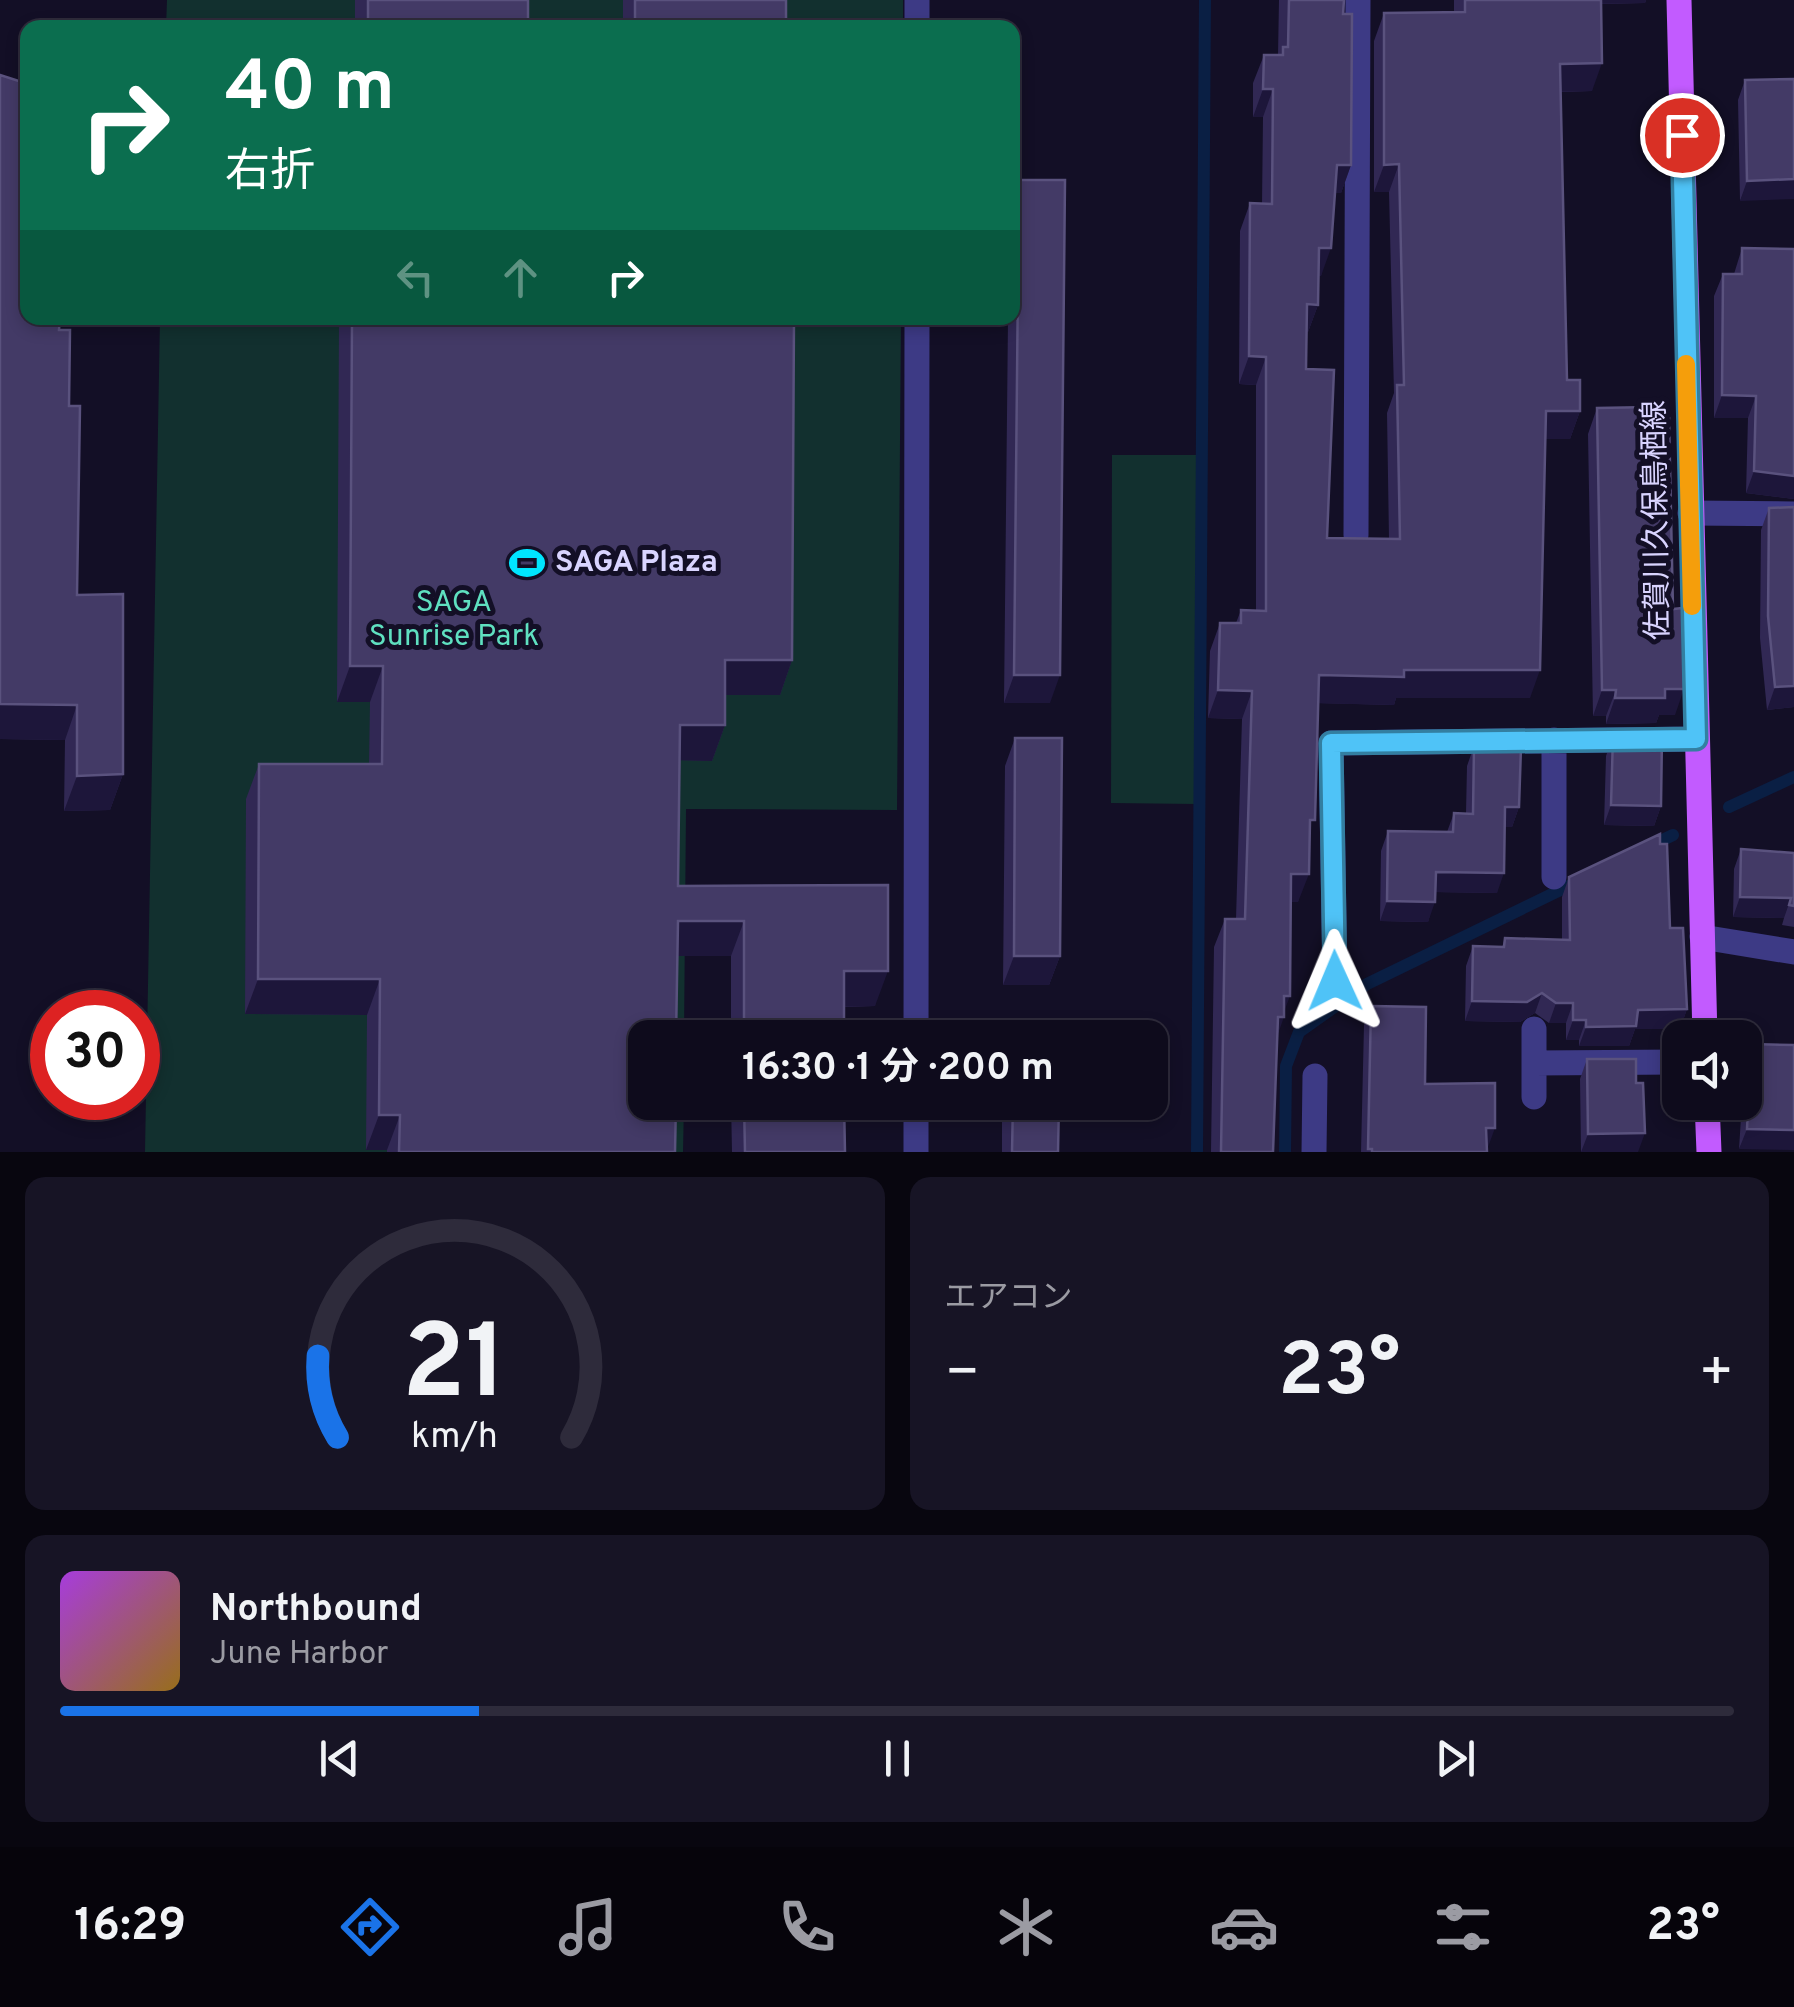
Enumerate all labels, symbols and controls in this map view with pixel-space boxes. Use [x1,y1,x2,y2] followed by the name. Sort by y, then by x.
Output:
[225,46,395,135] text: 40 m
[60,60,190,190] icon: right
[1640,93,1725,178] pin
[1655,108,1710,163] icon: arrive
[225,145,315,202] text: 右折
[388,250,443,305] icon: left
[493,250,548,305] icon: ahead
[598,250,653,305] icon: right
[1637,400,1679,640] street label: 佐賀川久保鳥栖線
[508,544,546,582] sports icon: SAGA Plaza
[555,545,718,582] place label: SAGA Plaza
[369,585,539,656] park label: SAGA Sunrise Park
[1283,929,1387,1033] position arrow
[30,990,160,1120] speed limit sign: 30
[1662,1020,1762,1120] map controls
[1662,1020,1762,1120] button: sound
[742,1045,1054,1094] text: 16:30 · 1 分 · 200 m
[945,1279,1073,1319] text: エアコン
[402,1303,507,1435] text: 21
[1278,1327,1400,1422] text: 23°
[945,1340,980,1410] text: −
[1699,1340,1734,1410] text: +
[411,1415,498,1461] text: km/h
[210,1586,422,1635] text: Northbound
[210,1635,389,1675] text: June Harbor
[312,1731,367,1786] icon: previous
[870,1731,925,1786] icon: pause
[1428,1731,1483,1786] icon: next
[335,1892,405,1962] icon: directions
[553,1892,623,1962] icon: music
[772,1892,842,1962] icon: phone
[991,1892,1061,1962] icon: climate
[1209,1892,1279,1962] icon: car
[1428,1892,1498,1962] icon: filters
[74,1899,186,1956] text: 16:29
[1646,1899,1720,1956] text: 23°

